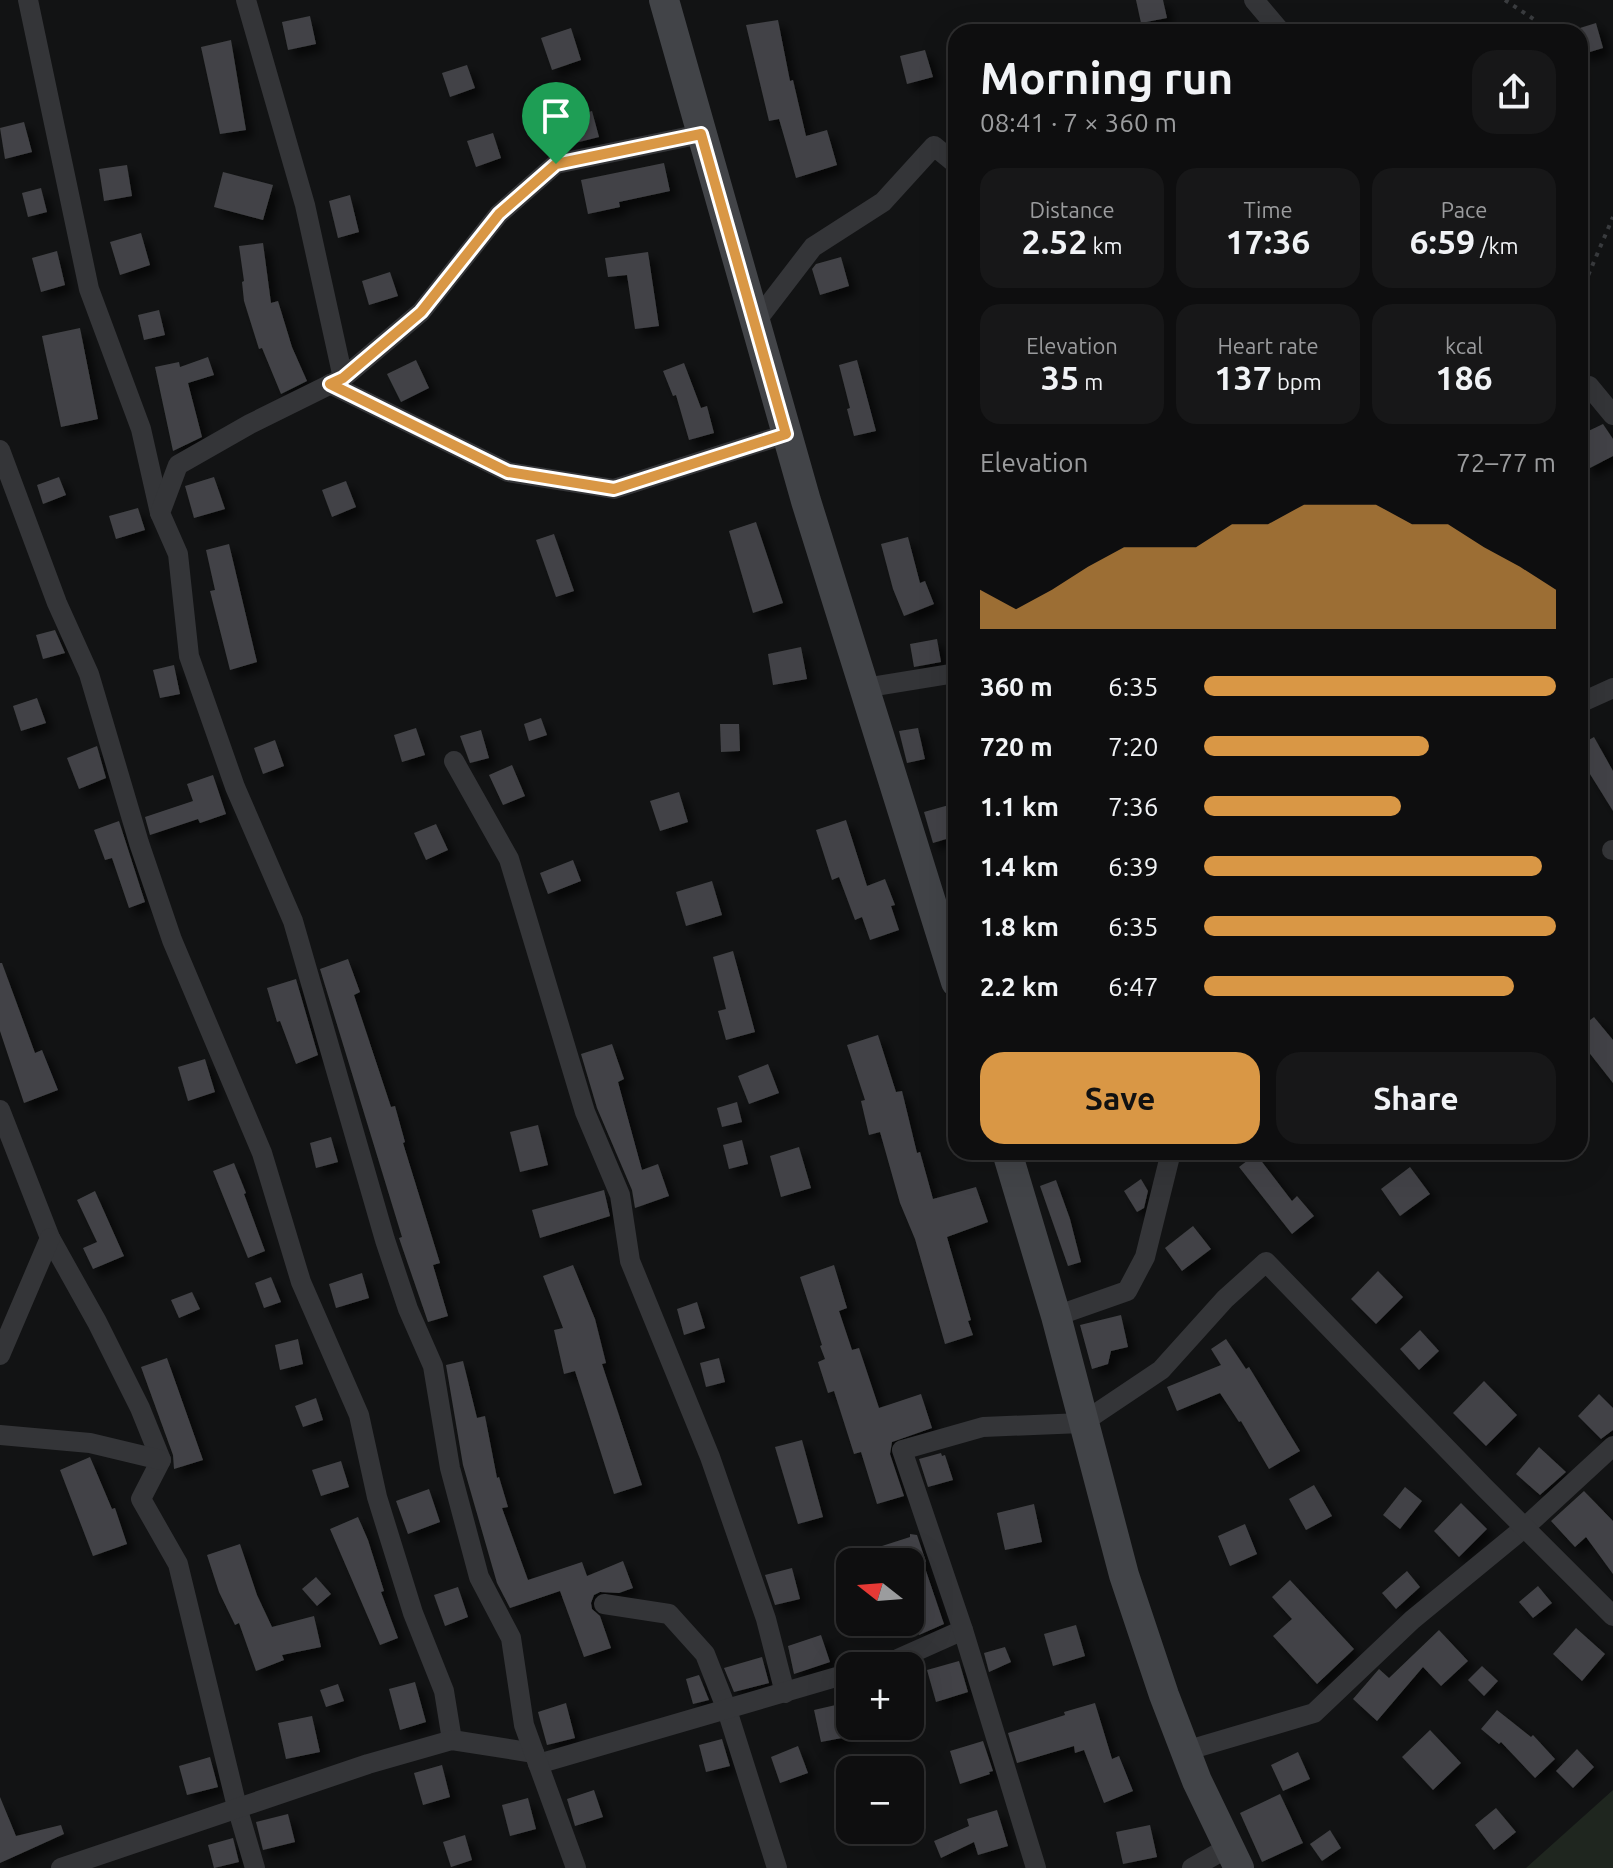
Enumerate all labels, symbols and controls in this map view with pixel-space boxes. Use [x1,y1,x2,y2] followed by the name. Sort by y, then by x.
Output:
[1472,50,1556,134] button: share
[980,53,1233,102] text: Morning run
[522,82,590,164] pin
[534,94,578,138] icon: arrive
[980,108,1177,137] text: 08:41 · 7 × 360 m
[1029,197,1115,222] text: Distance
[1243,197,1293,222] text: Time
[1441,197,1487,222] text: Pace
[1021,222,1087,260] text: 2.52
[1225,222,1311,260] text: 17:36
[1409,222,1475,260] text: 6:59
[1087,233,1123,258] text: km
[1475,233,1519,258] text: /km
[1026,333,1118,358] text: Elevation
[1217,333,1319,358] text: Heart rate
[1445,333,1483,358] text: kcal
[1041,358,1079,396] text: 35
[1214,358,1272,396] text: 137
[1435,358,1493,396] text: 186
[1079,369,1103,394] text: m
[1272,369,1322,394] text: bpm
[980,448,1088,477] text: Elevation
[1456,448,1556,477] text: 72–77 m
[980,672,1053,701] text: 360 m
[1108,672,1158,701] text: 6:35
[980,732,1053,761] text: 720 m
[1108,732,1158,761] text: 7:20
[980,792,1059,821] text: 1.1 km
[1108,792,1158,821] text: 7:36
[980,852,1059,881] text: 1.4 km
[1108,852,1158,881] text: 6:39
[980,912,1059,941] text: 1.8 km
[1108,912,1158,941] text: 6:35
[980,972,1059,1001] text: 2.2 km
[1108,972,1158,1001] text: 6:47
[980,1052,1260,1144] button: Save
[1276,1052,1556,1144] button: Share
[836,1548,924,1636] north arrow
[836,1548,924,1844] map controls
[836,1652,924,1740] button: +
[836,1756,924,1844] button: −

